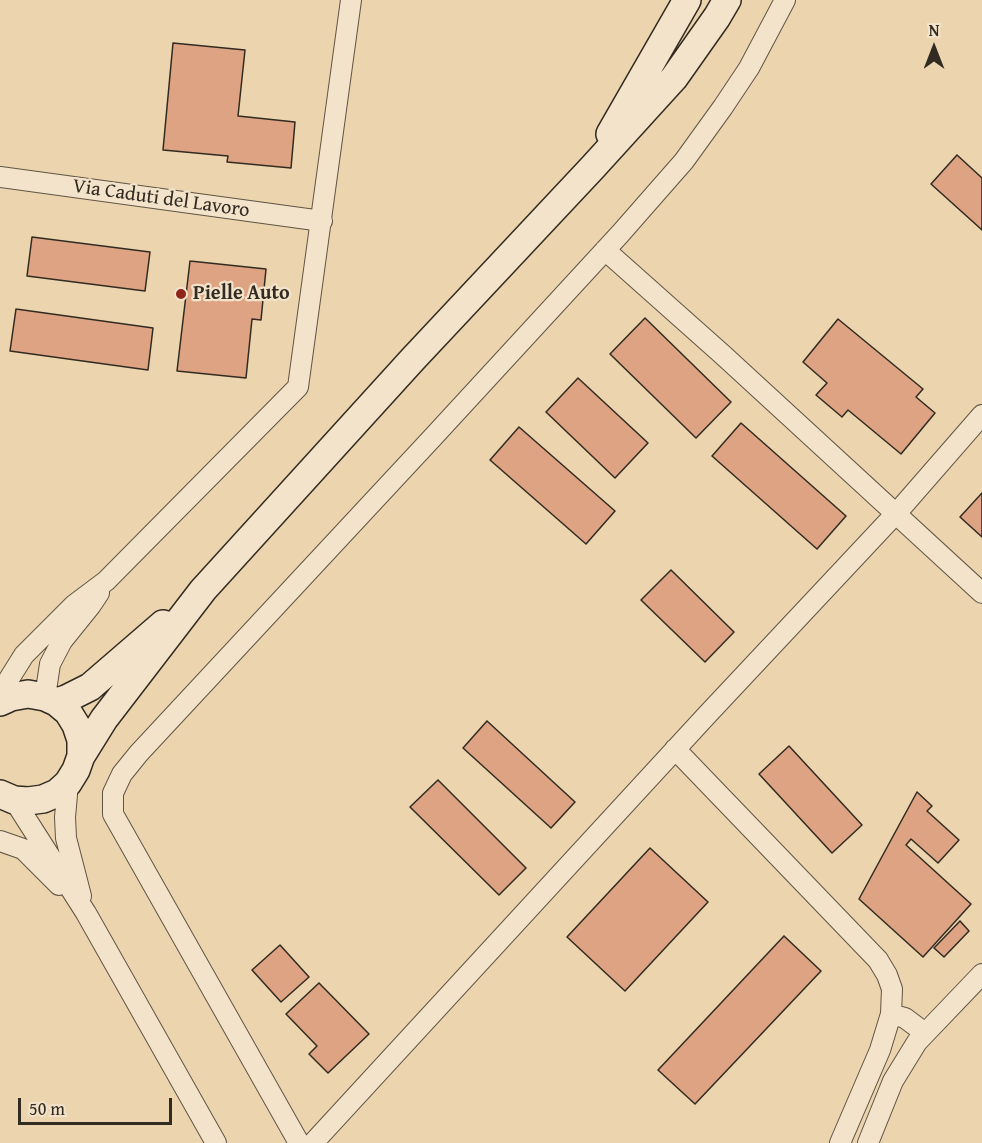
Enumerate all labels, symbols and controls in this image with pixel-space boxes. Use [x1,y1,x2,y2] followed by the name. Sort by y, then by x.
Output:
[904,18,964,78] north arrow
[929,18,939,42] text: N
[71,175,251,223] street label: Via Caduti del Lavoro
[193,282,290,306] place label: Pielle Auto
[174,287,188,301] marker: Pielle Auto
[21,1086,176,1124] scale bar
[29,1095,65,1122] text: 50 m

